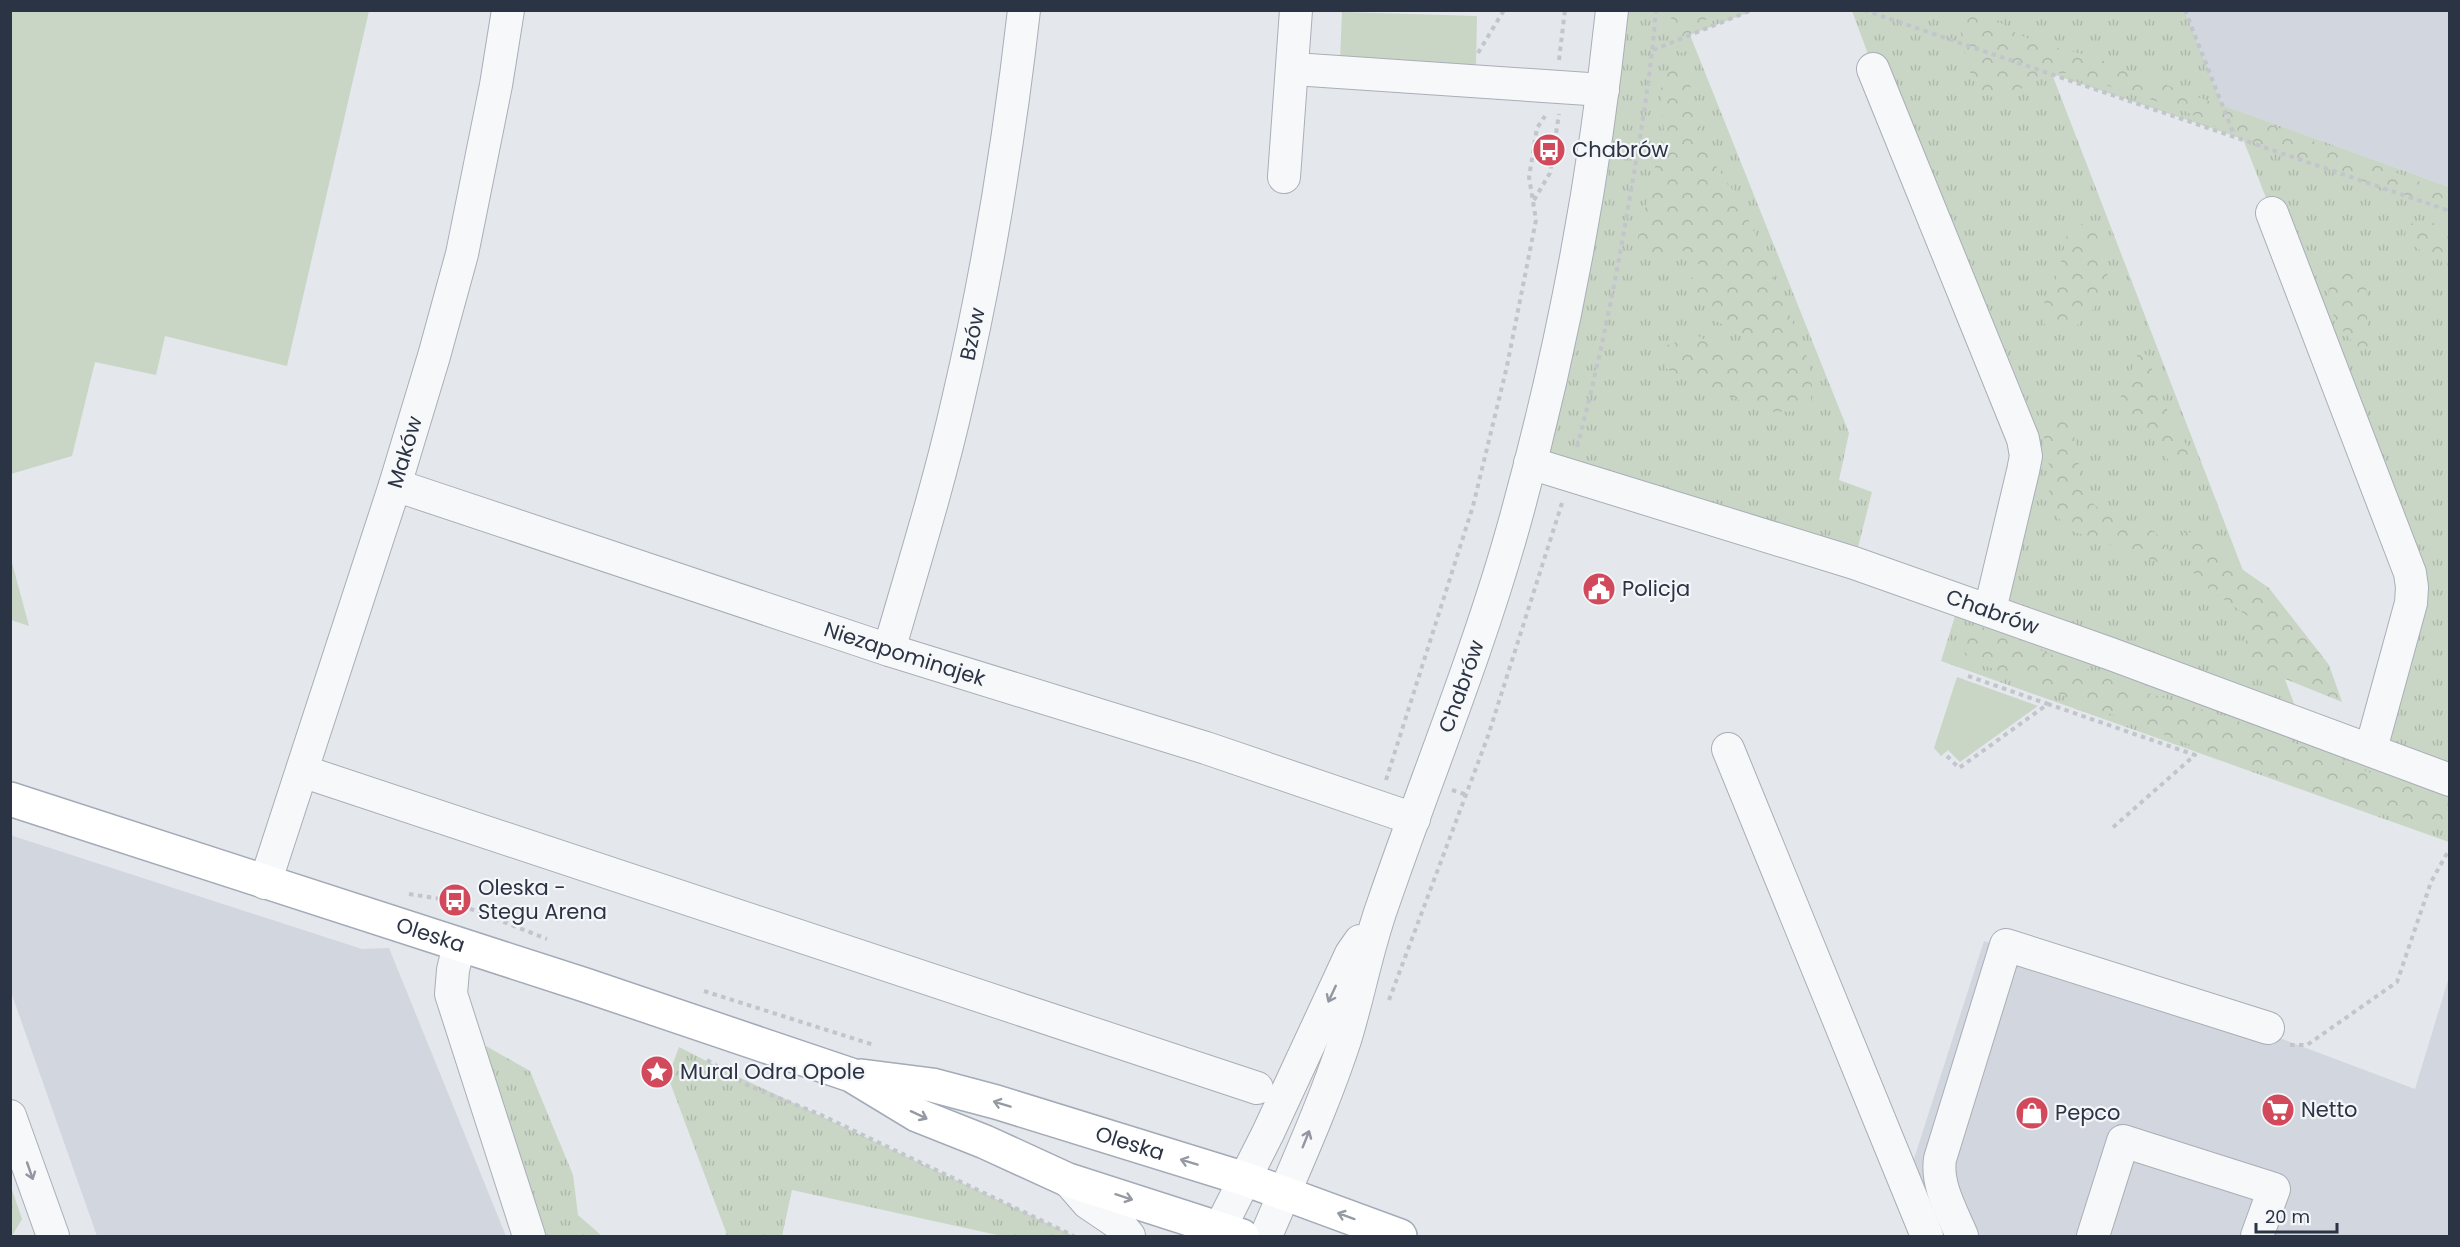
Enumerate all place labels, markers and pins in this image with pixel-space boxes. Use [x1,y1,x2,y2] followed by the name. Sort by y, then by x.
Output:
[1531,132,1567,168] bus stop icon: Chabrów
[1572,135,1669,164] place label: Chabrów
[1581,571,1617,607] public building icon: Policja
[1622,574,1690,603] place label: Policja
[478,873,607,926] place label: Oleska - Stegu Arena
[437,882,473,918] bus stop icon: Oleska - Stegu Arena
[639,1054,675,1090] place icon: Mural Odra Opole
[680,1057,865,1086] place label: Mural Odra Opole
[2260,1092,2296,1128] supermarket icon: Netto
[2014,1095,2050,1131] shop icon: Pepco
[2301,1095,2358,1124] place label: Netto
[2055,1098,2121,1127] place label: Pepco

